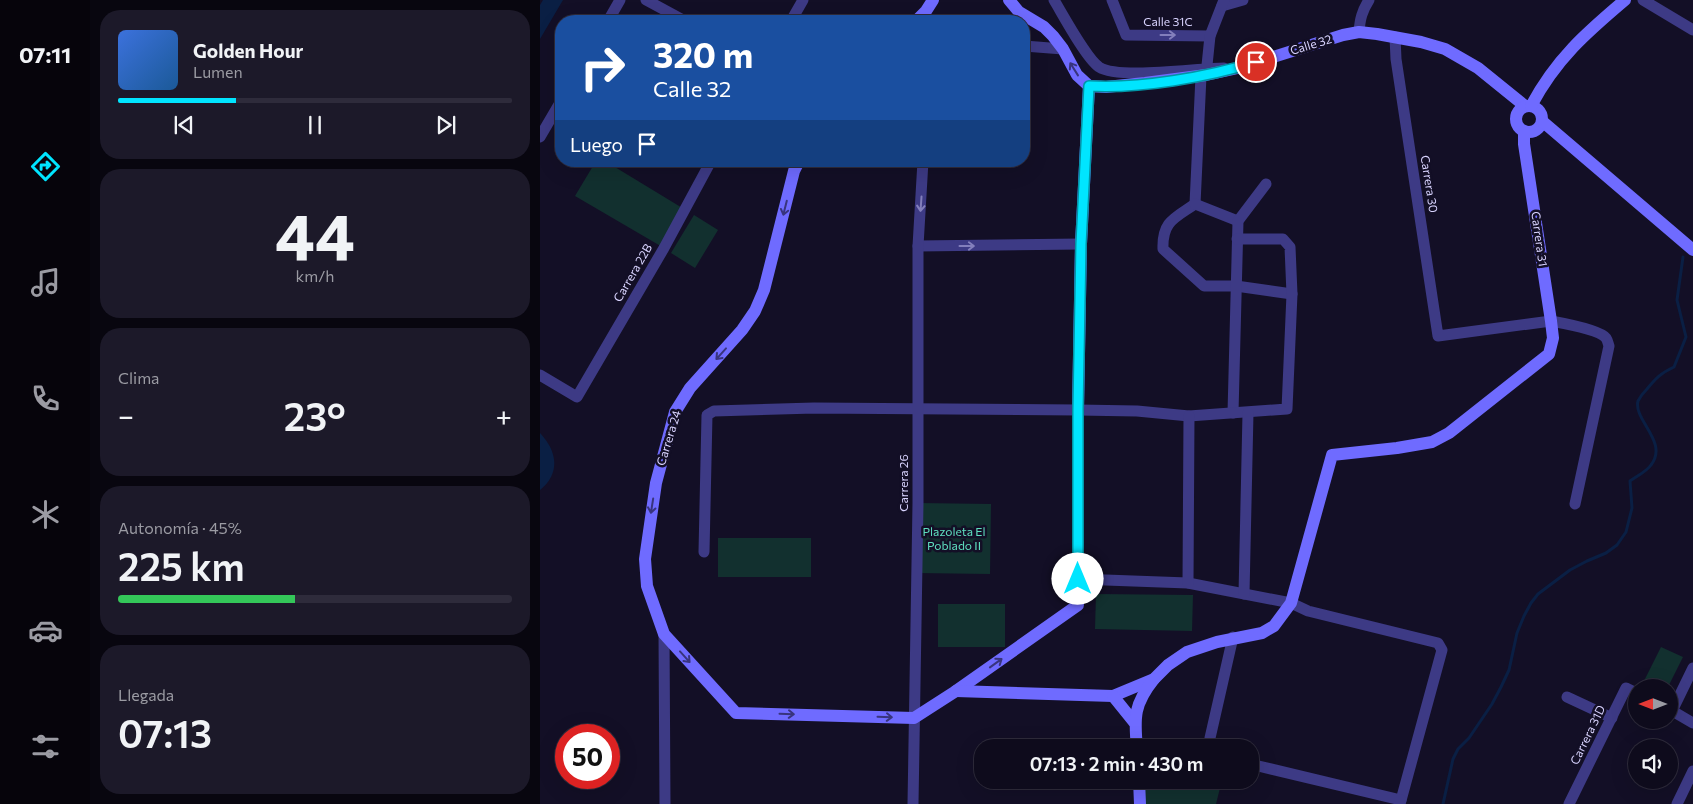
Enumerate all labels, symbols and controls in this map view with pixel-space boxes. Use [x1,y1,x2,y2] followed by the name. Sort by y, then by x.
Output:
[1143,14,1193,28] street label: Calle 31C
[1160,30,1176,40] one-way arrow
[1288,31,1333,57] street label: Calle 32
[653,32,753,75] text: 320 m
[570,35,635,100] icon: right
[193,39,303,62] text: Golden Hour
[19,41,71,68] text: 07:11
[1235,41,1277,83] pin
[1242,48,1270,76] icon: arrive
[193,62,243,81] text: Lumen
[1069,62,1080,76] one-way arrow
[653,75,731,102] text: Calle 32
[170,111,198,139] icon: previous
[301,111,329,139] icon: pause
[432,111,460,139] icon: next
[633,130,661,158] icon: arrive
[570,133,623,156] text: Luego
[28,149,63,184] icon: directions
[1419,154,1441,214] street label: Carrera 30
[275,194,355,273] text: 44
[916,195,925,211] one-way arrow
[780,199,789,215] one-way arrow
[1529,210,1551,267] street label: Carrera 31
[610,241,654,304] street label: Carrera 22B
[958,241,975,251] one-way arrow
[28,265,63,300] icon: music
[296,266,334,285] text: km/h
[715,347,727,360] one-way arrow
[118,368,159,387] text: Clima
[28,381,63,416] icon: phone
[284,392,346,439] text: 23°
[118,398,134,432] text: −
[496,398,512,432] text: +
[653,408,683,467] street label: Carrera 24
[896,454,910,512] street label: Carrera 26
[28,497,63,532] icon: climate
[646,498,656,514] one-way arrow
[118,518,242,537] text: Autonomía · 45%
[923,524,985,552] park label: Plazoleta El Poblado II
[118,542,245,589] text: 225 km
[1051,552,1103,604] position arrow
[28,613,63,648] icon: car
[679,651,691,664] one-way arrow
[989,658,1003,668] one-way arrow
[1628,679,1678,729] north arrow
[1628,679,1678,789] map controls
[118,685,174,704] text: Llegada
[1567,702,1608,767] street label: Carrera 31D
[118,709,212,756] text: 07:13
[778,709,795,719] one-way arrow
[876,712,893,722] one-way arrow
[555,724,620,789] speed limit sign: 50
[28,729,63,764] icon: filters
[1628,739,1678,789] button: sound
[1030,752,1203,775] text: 07:13 · 2 min · 430 m

